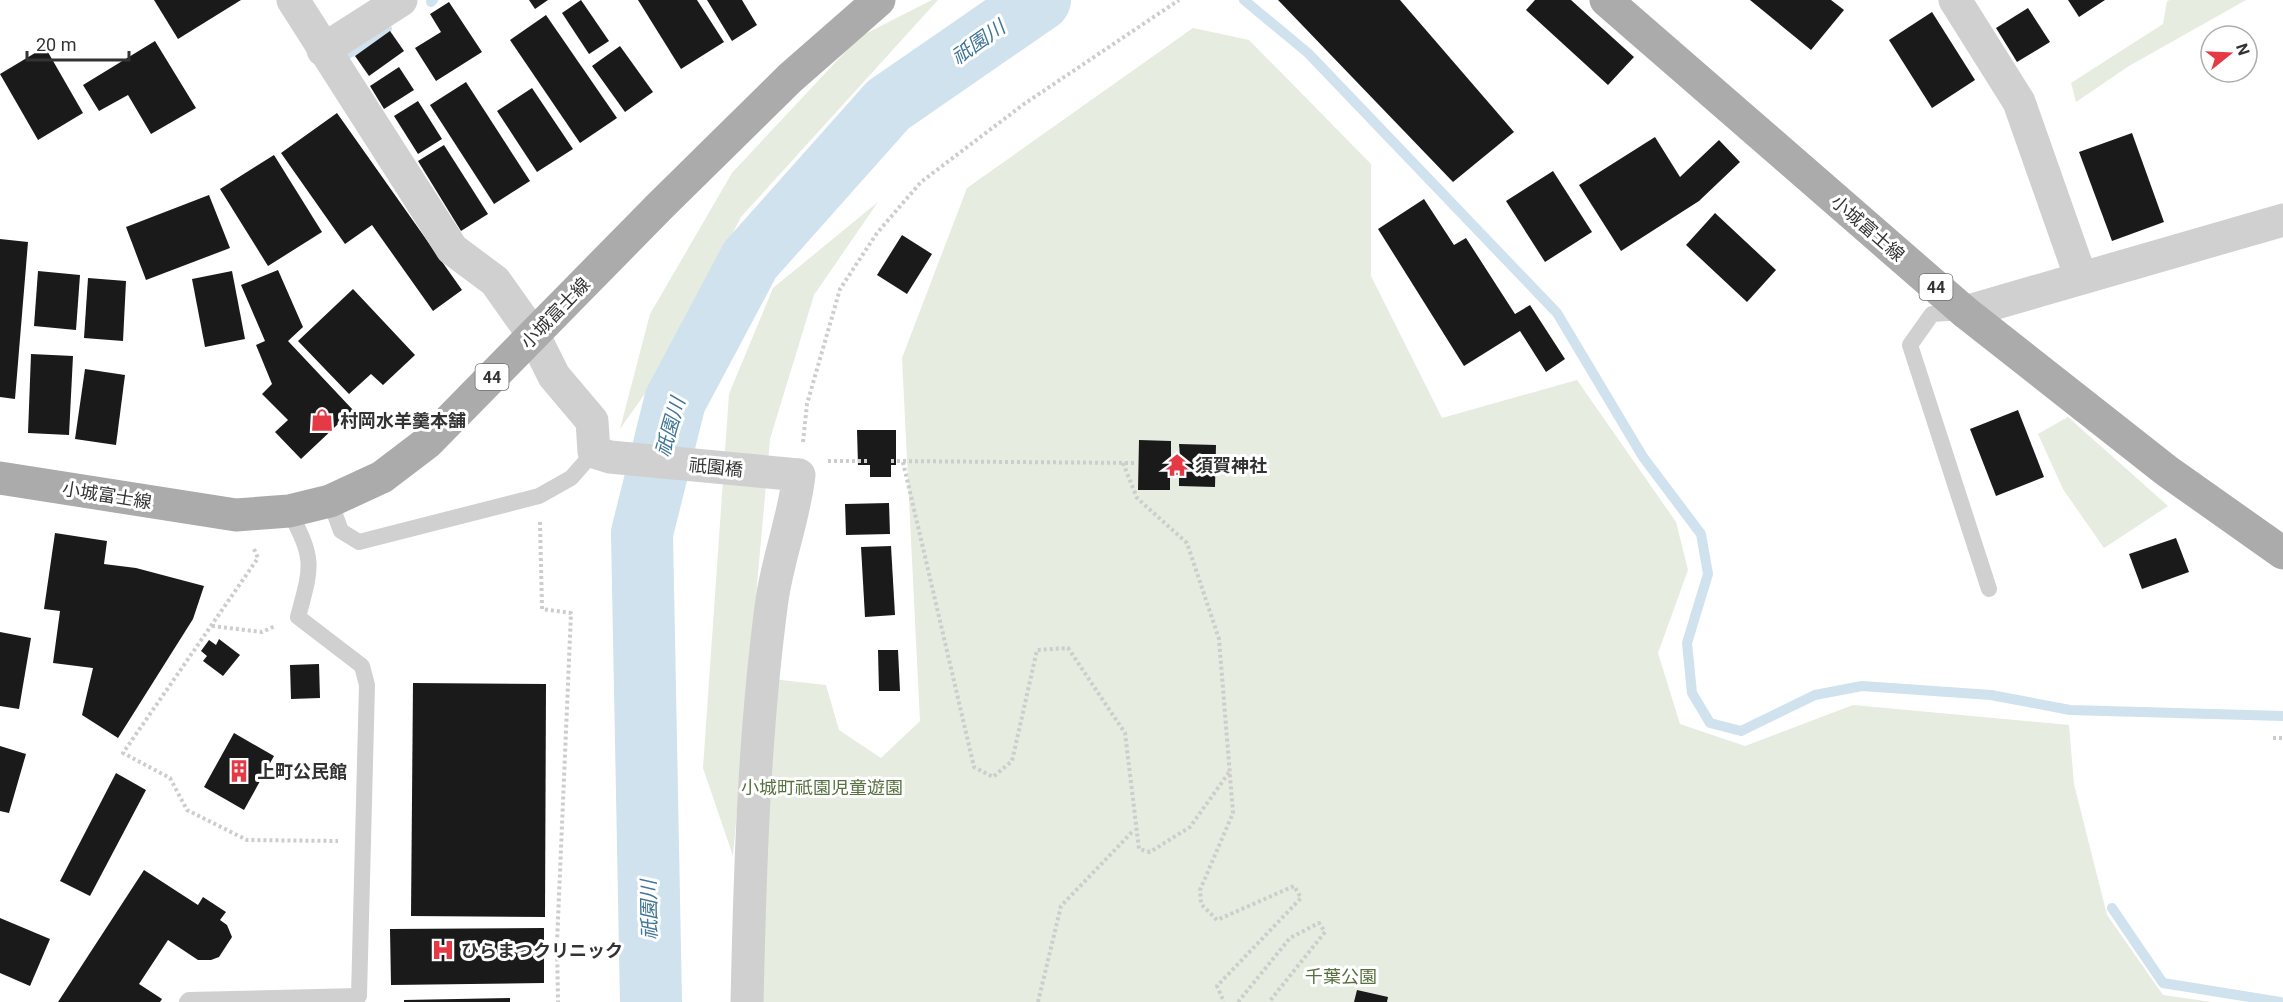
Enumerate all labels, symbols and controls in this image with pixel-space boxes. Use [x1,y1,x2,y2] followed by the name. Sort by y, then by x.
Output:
[947,14,1011,69] water label: 祇園川
[27,24,129,62] scale bar
[2199,24,2259,84] north arrow
[36,34,76,55] text: 20 m
[2232,41,2254,58] text: N
[1827,191,1909,265] street label: 小城富士線
[516,273,594,353] street label: 小城富士線
[1920,274,1952,300] road number: 44
[476,364,508,390] road number: 44
[650,393,690,459] water label: 祇園川
[309,407,335,433] shop icon: 村岡水羊羹本舗
[340,410,466,431] place label: 村岡水羊羹本舗
[1164,452,1190,478] temple icon: 須賀神社
[688,454,744,480] street label: 祇園橋
[1195,455,1267,476] place label: 須賀神社
[61,478,153,512] street label: 小城富士線
[226,758,252,784] building icon: 上町公民館
[257,761,347,782] place label: 上町公民館
[741,777,903,798] park label: 小城町祇園児童遊園
[636,878,662,940] water label: 祇園川
[430,937,456,963] hospital icon: ひらまつクリニック
[461,940,623,961] place label: ひらまつクリニック
[1305,966,1377,987] park label: 千葉公園

